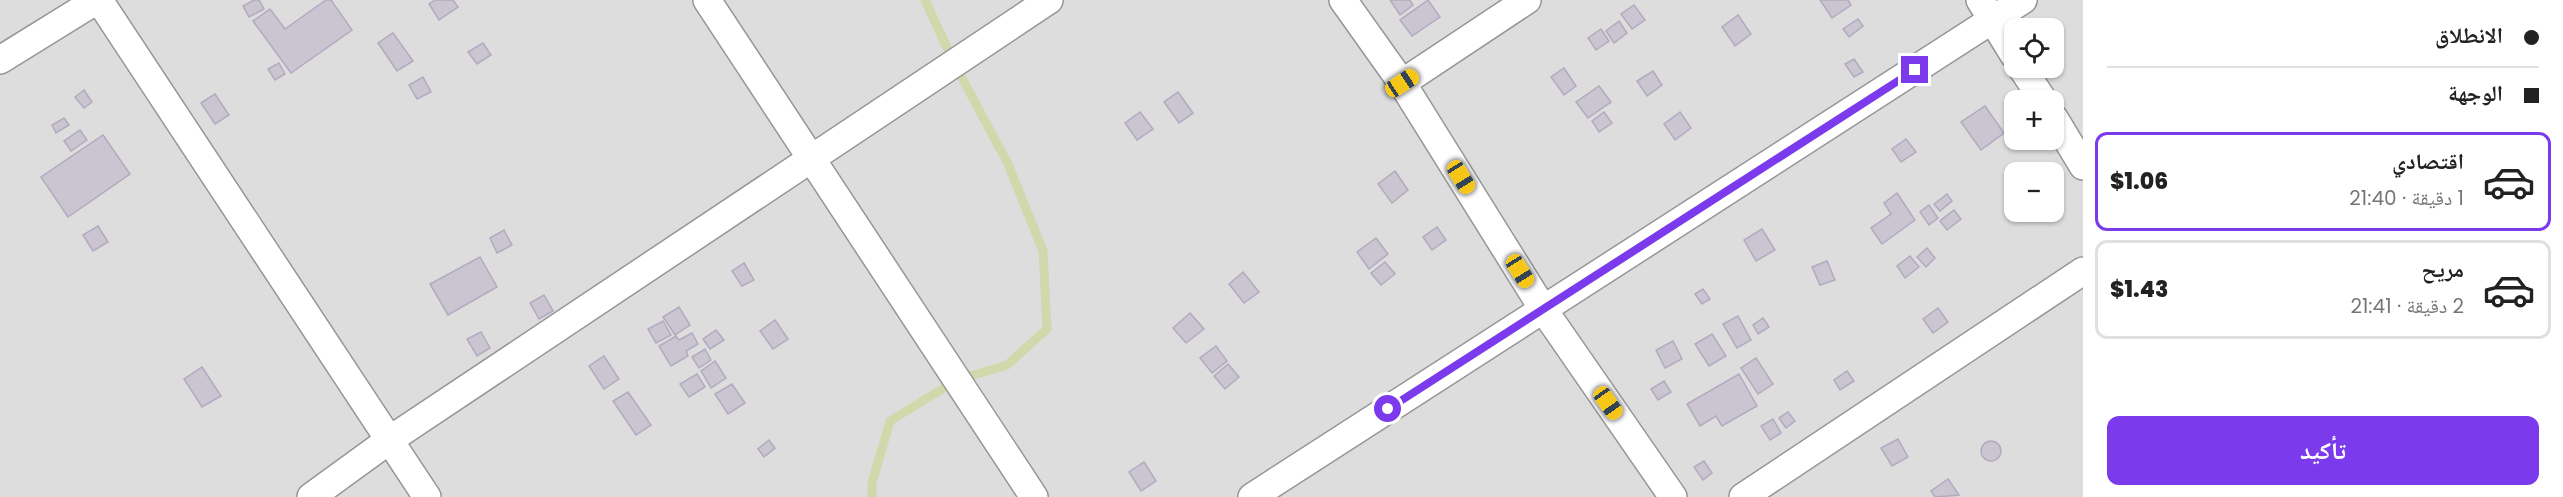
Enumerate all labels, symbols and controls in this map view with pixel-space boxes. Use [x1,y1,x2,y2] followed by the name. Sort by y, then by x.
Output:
[2004,18,2064,222] map controls
[2004,18,2064,78] button: locate
[2435,20,2503,51] text: الانطلاق
[1901,56,1928,83] route end
[1382,66,1422,100] car
[2448,78,2503,109] text: الوجهة
[2004,90,2064,150] button: +
[2392,146,2464,177] text: اقتصادي
[2482,155,2536,209] icon: car
[1444,157,1478,197] car
[2004,162,2064,222] button: −
[2110,166,2168,197] text: $1.06
[2349,184,2464,212] text: 1 دقيقة · 21:40
[1503,251,1537,291] car
[2421,254,2464,285] text: مريح
[2482,263,2536,317] icon: car
[2110,274,2168,305] text: $1.43
[2350,292,2464,320] text: 2 دقيقة · 21:41
[1590,383,1626,423] car
[1374,395,1401,422] route start
[2107,416,2539,485] button: تأكيد

